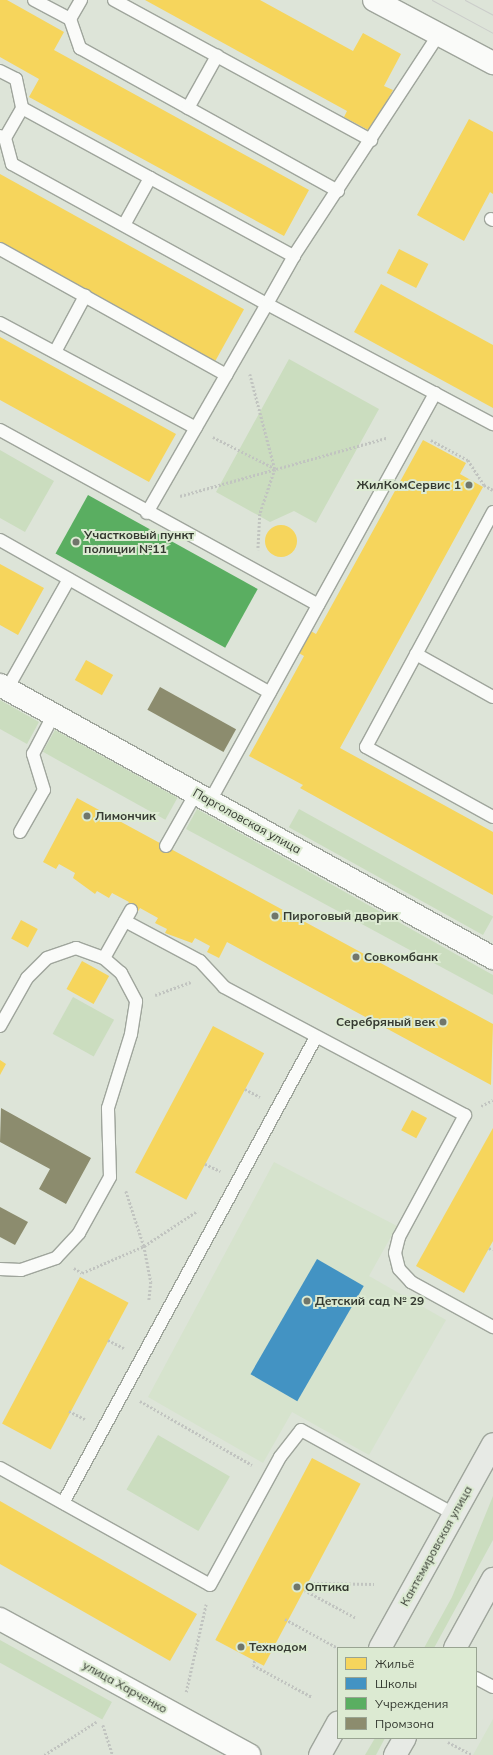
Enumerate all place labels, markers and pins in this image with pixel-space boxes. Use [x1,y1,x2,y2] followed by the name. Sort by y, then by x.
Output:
[357,478,461,492] place label: ЖилКомСервис 1
[464,480,474,490] marker: ЖилКомСервис 1
[84,528,194,556] place label: Участковый пункт полиции №11
[71,537,81,547] marker: Участковый пункт полиции №11
[95,809,156,823] place label: Лимончик
[82,811,92,821] marker: Лимончик
[283,909,398,923] place label: Пироговый дворик
[270,911,280,921] marker: Пироговый дворик
[364,950,438,964] place label: Совкомбанк
[351,952,361,962] marker: Совкомбанк
[336,1015,435,1029] place label: Серебряный век
[438,1017,448,1027] marker: Серебряный век
[315,1294,424,1308] place label: Детский сад № 29
[302,1296,312,1306] marker: Детский сад № 29
[305,1580,349,1594] place label: Оптика
[292,1582,302,1592] marker: Оптика
[249,1640,307,1654] place label: Технодом
[236,1642,246,1652] marker: Технодом

